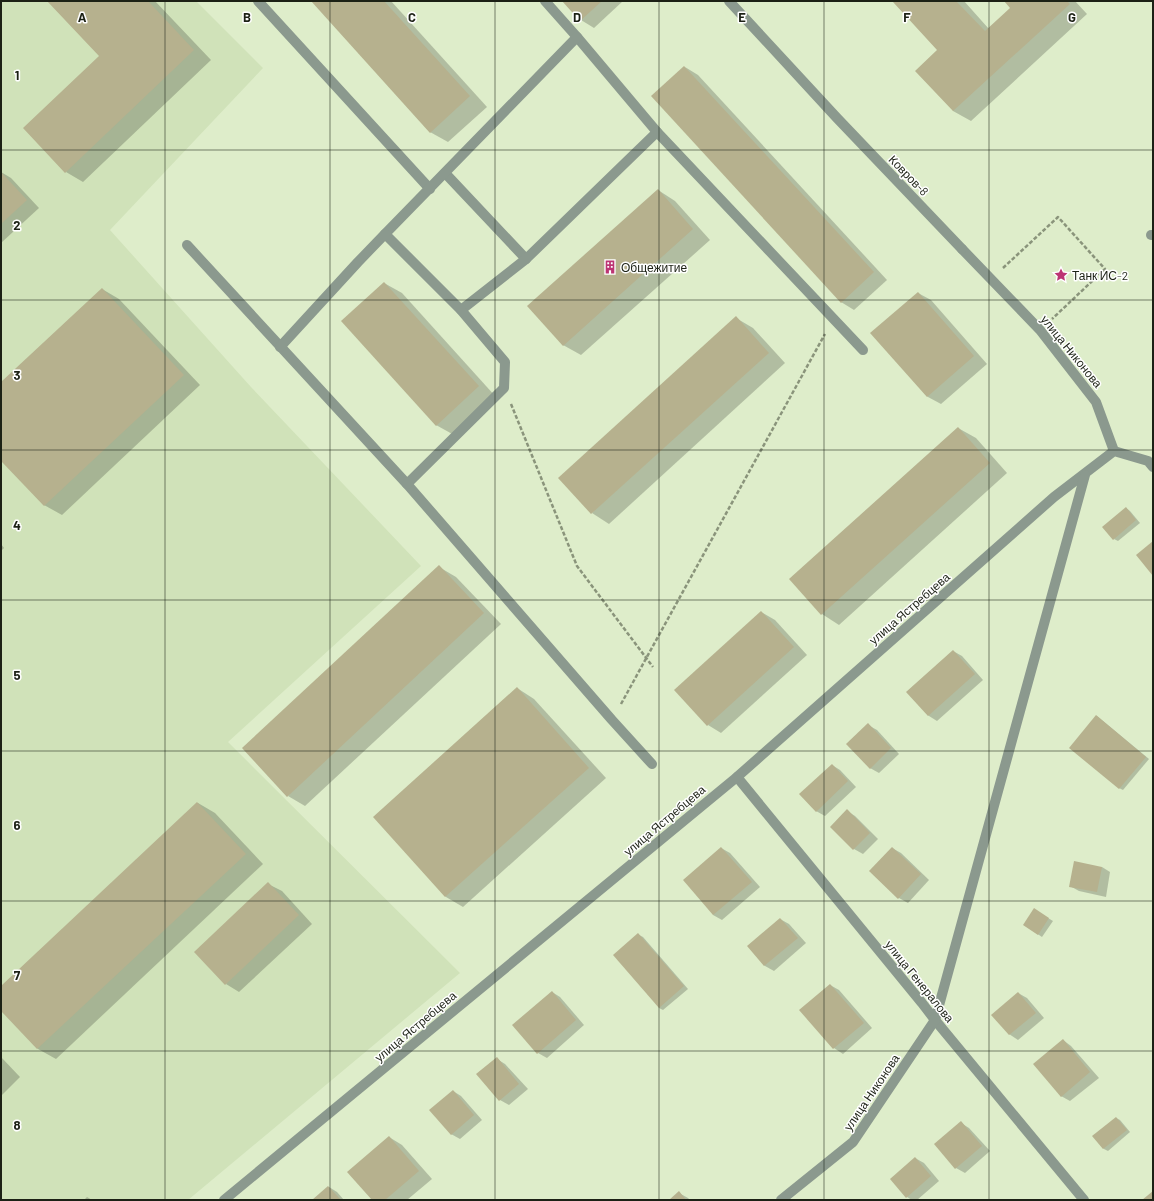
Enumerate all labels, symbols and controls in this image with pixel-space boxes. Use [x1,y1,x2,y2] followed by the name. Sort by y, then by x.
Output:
[78,9,87,25] text: A
[243,9,251,25] text: B
[408,9,416,25] text: C
[573,9,581,25] text: D
[738,9,746,25] text: E
[903,9,911,25] text: F
[1068,9,1076,25] text: G
[15,67,19,83] text: 1
[886,152,932,199] street label: Ковров-8
[13,217,21,233] text: 2
[602,259,618,275] building icon: Общежитие
[621,260,687,275] place label: Общежитие
[1053,267,1069,283] place icon: Танк ИС-2
[1072,268,1128,282] place label: Танк ИС-2
[1038,312,1106,391] street label: улица Никонова
[13,367,21,383] text: 3
[13,517,21,533] text: 4
[866,569,953,647] street label: улица Ястребцева
[13,667,21,683] text: 5
[620,782,708,859] street label: улица Ястребцева
[14,817,21,833] text: 6
[882,937,957,1026] street label: улица Генералова
[14,967,21,983] text: 7
[371,988,459,1065] street label: улица Ястребцева
[840,1051,903,1133] street label: улица Никонова
[13,1117,21,1133] text: 8

